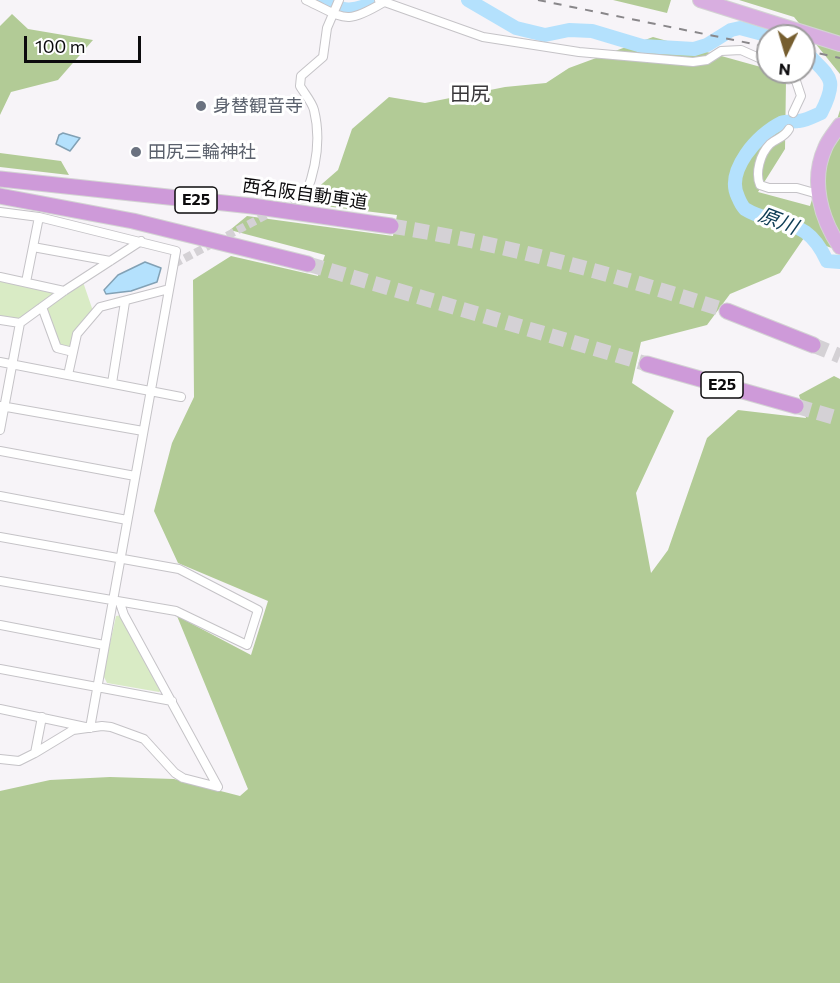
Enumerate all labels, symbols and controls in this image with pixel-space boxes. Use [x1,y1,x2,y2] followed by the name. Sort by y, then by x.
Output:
[27,24,144,62] scale bar
[756,24,816,84] north arrow
[35,35,85,57] text: 100 m
[778,60,791,80] text: N
[450,82,490,106] district label: 田尻
[213,95,303,117] place label: 身替観音寺
[194,99,208,113] marker: 身替観音寺
[148,141,256,163] place label: 田尻三輪神社
[129,145,143,159] marker: 田尻三輪神社
[241,175,369,213] street label: 西名阪自動車道
[175,187,217,213] road number: E25
[755,203,801,239] water label: 原川
[701,372,743,398] road number: E25

